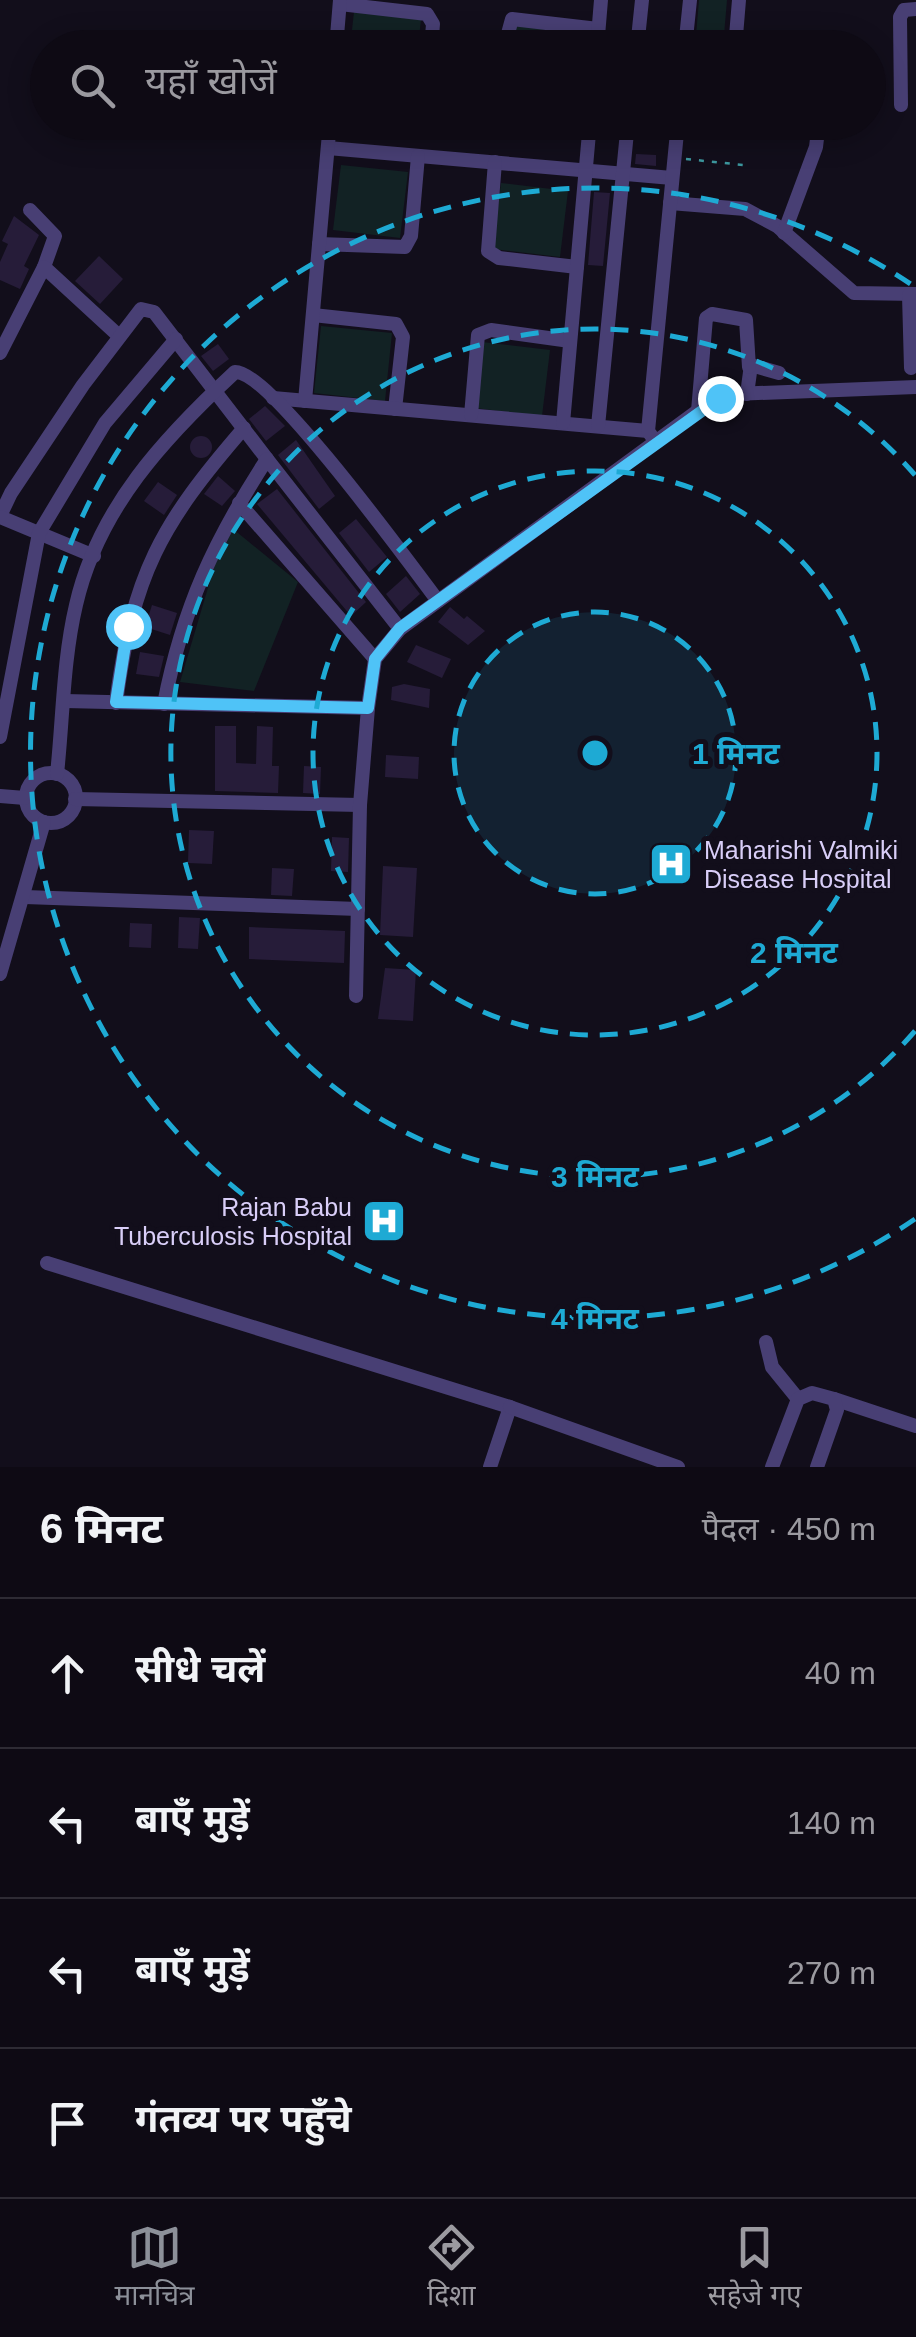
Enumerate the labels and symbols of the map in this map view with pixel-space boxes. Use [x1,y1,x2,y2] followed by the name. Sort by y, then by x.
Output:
[698,376,744,422] route end
[106,604,152,650] route start
[577,735,613,771] centre of rings
[692,737,781,770] text: 1 मिनट
[704,836,898,893] place label: Maharishi Valmiki Disease Hospital
[648,841,694,887] hospital icon: Maharishi Valmiki Disease Hospital
[750,936,839,969] text: 2 मिनट
[551,1160,640,1193] text: 3 मिनट
[114,1193,352,1250] place label: Rajan Babu Tuberculosis Hospital
[361,1198,407,1244] hospital icon: Rajan Babu Tuberculosis Hospital
[551,1302,640,1335] text: 4 मिनट

